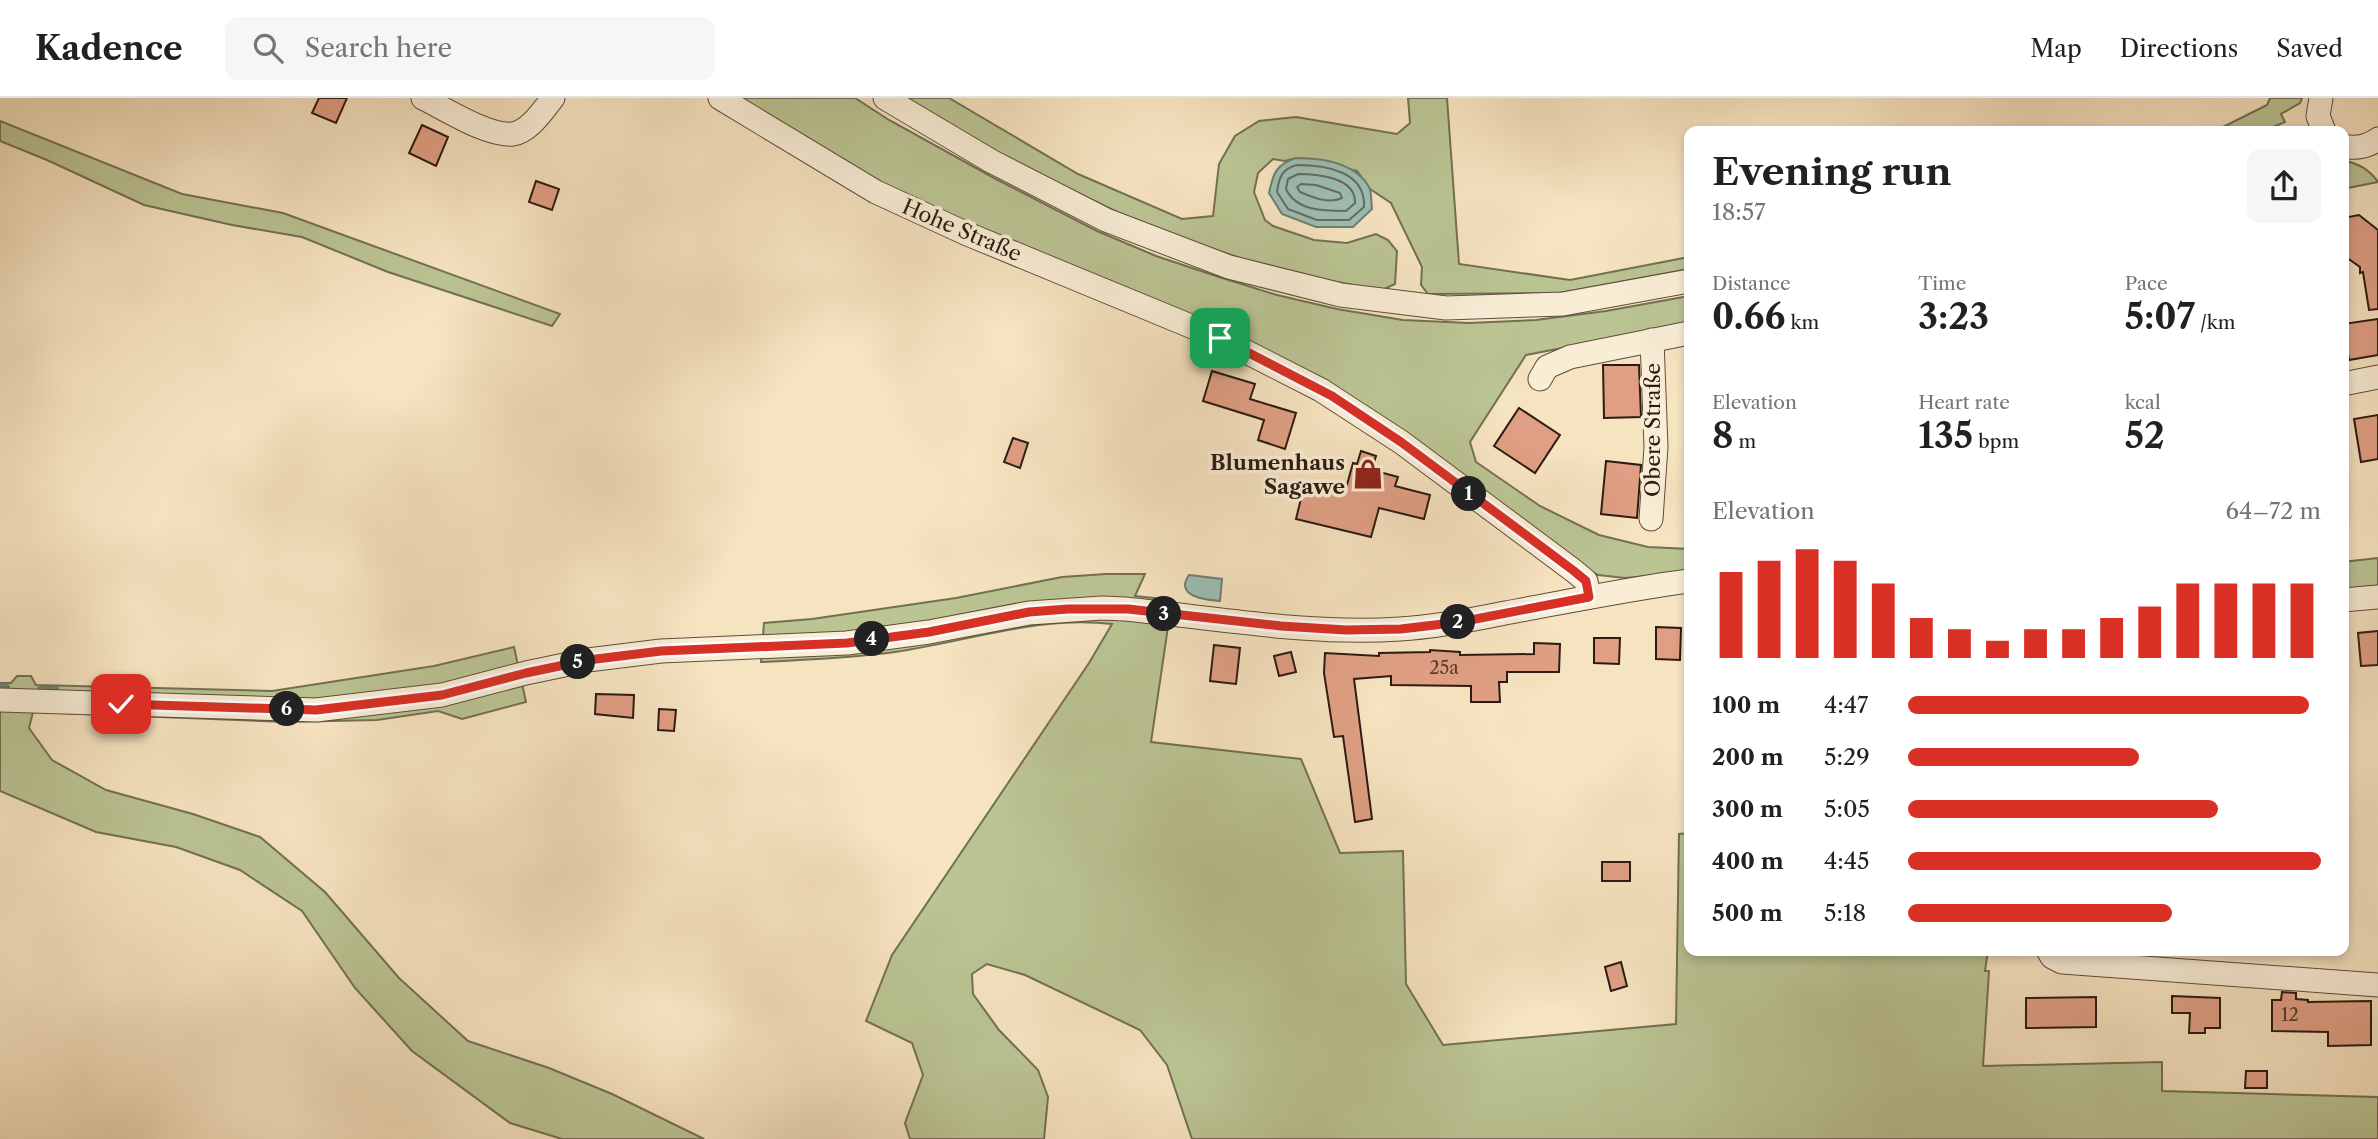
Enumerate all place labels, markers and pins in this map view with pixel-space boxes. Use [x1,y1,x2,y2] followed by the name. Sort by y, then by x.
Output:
[1190,308,1250,368] pin
[1210,450,1345,499] place label: Blumenhaus Sagawe
[1351,457,1385,491] shop icon: Blumenhaus Sagawe
[1452,476,1486,512] pin: 1
[1146,596,1182,632] pin: 3
[1440,604,1476,640] pin: 2
[854,622,890,656] pin: 4
[560,644,596,680] pin: 5
[91,674,151,734] pin
[270,692,304,726] pin: 6

